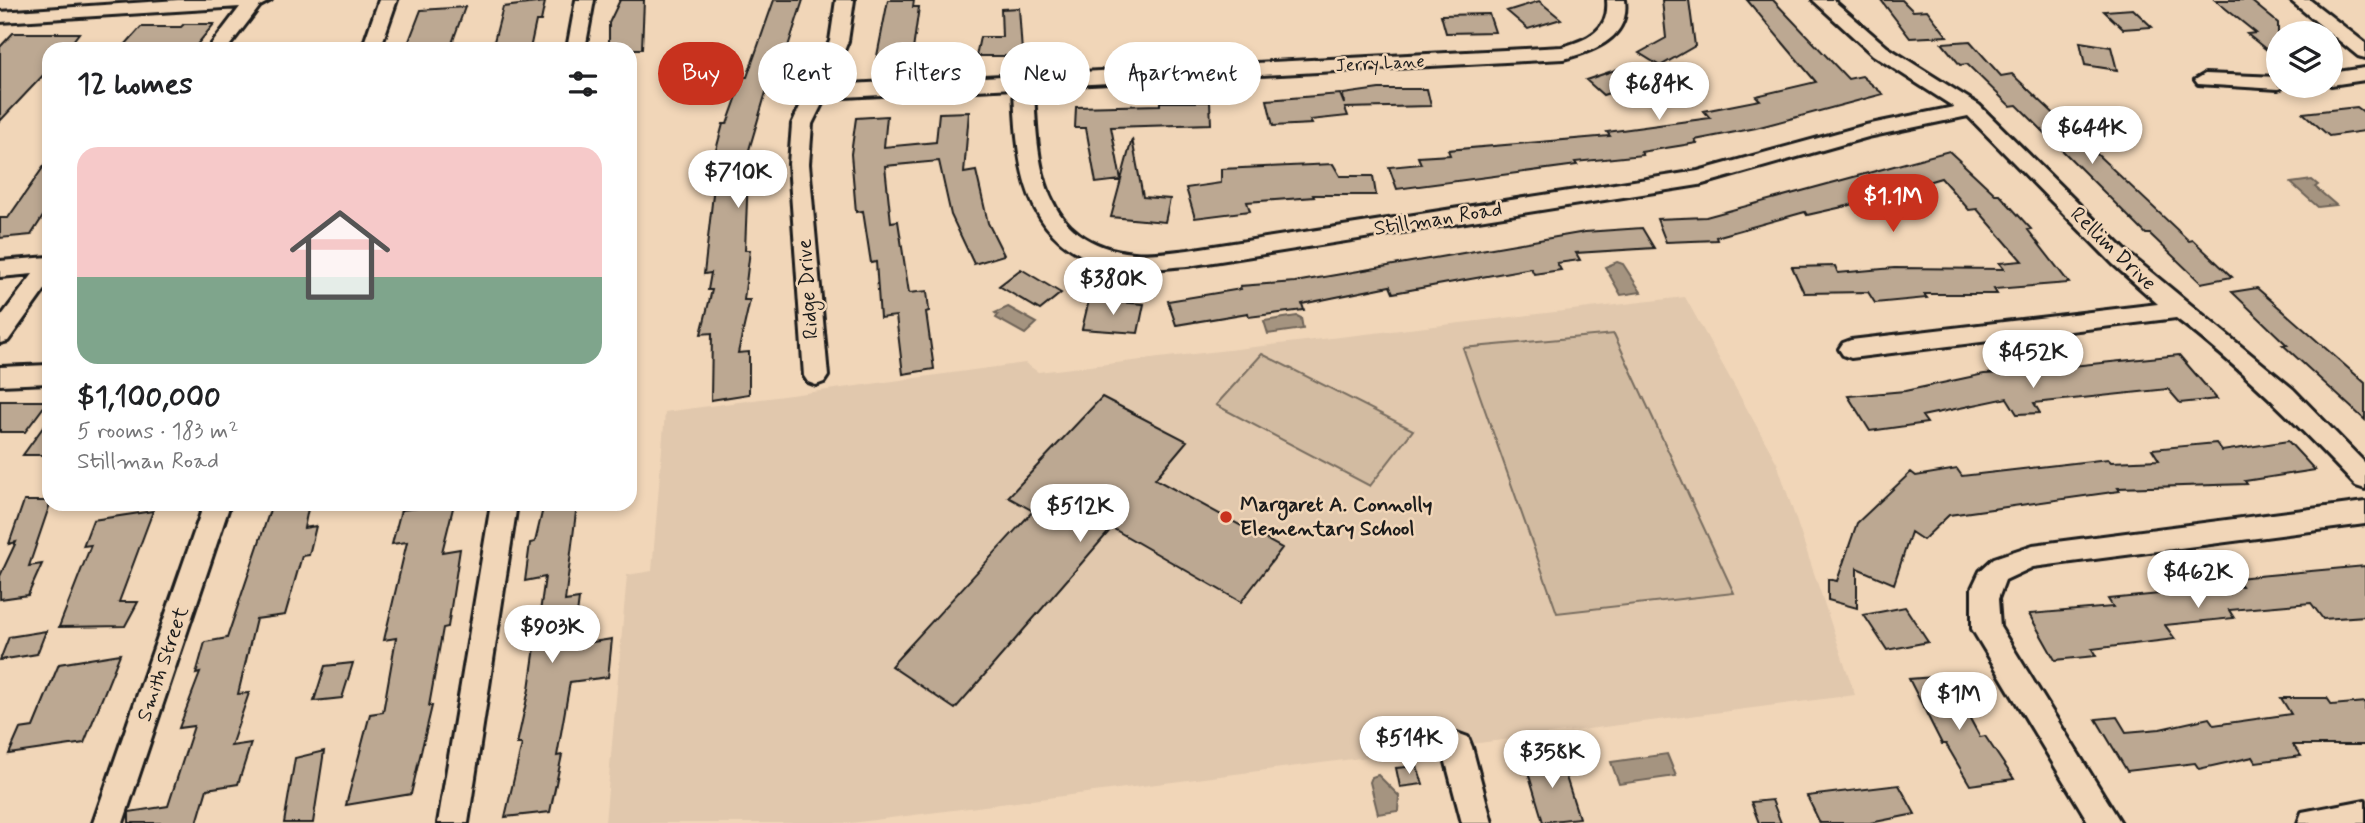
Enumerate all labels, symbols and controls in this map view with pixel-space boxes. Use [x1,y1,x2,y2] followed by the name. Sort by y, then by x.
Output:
[2266,21,2343,98] map controls
[2266,21,2343,98] button: layers
[658,42,744,105] chip: Buy
[758,42,857,105] chip: Rent
[871,42,986,105] chip: Filters
[1000,42,1090,105] chip: New
[1104,42,1261,105] chip: Apartment
[1335,50,1425,78] street label: Jerry Lane
[1610,62,1708,122] pin: $684K
[77,65,193,104] text: 12 homes
[564,65,602,103] icon: filters
[1625,70,1693,100] text: $684K
[2043,106,2141,166] pin: $644K
[2057,114,2127,144] text: $644K
[689,150,787,210] pin: $710K
[704,158,772,188] text: $710K
[1844,174,1942,234] pin: $1.1M
[1863,182,1923,212] text: $1.1M
[277,192,403,318] icon: home
[1372,195,1504,243] street label: Stillman Road
[2064,201,2162,297] street label: Rellim Drive
[791,238,826,340] street label: Ridge Drive
[1064,258,1162,317] pin: $380K
[1080,265,1146,295] text: $380K
[1984,330,2082,390] pin: $452K
[1998,338,2068,368] text: $452K
[77,378,221,417] text: $1,100,000
[77,417,238,447] text: 5 rooms · 183 m²
[77,447,219,477] text: Stillman Road
[1031,484,1129,544] pin: $512K
[1240,491,1433,543] place label: Margaret A. Connolly Elementary School
[1046,492,1114,522] text: $512K
[1218,509,1234,525] marker: Margaret A. Connolly Elementary School
[2149,550,2247,610] pin: $462K
[2163,558,2233,588] text: $462K
[130,602,196,725] street label: Smith Street
[503,606,601,665] pin: $903K
[520,613,584,643] text: $903K
[1925,672,1993,732] pin: $1M
[1937,680,1981,710] text: $1M
[1360,716,1458,776] pin: $514K
[1376,724,1443,754] text: $514K
[1503,730,1601,790] pin: $358K
[1520,738,1584,768] text: $358K

